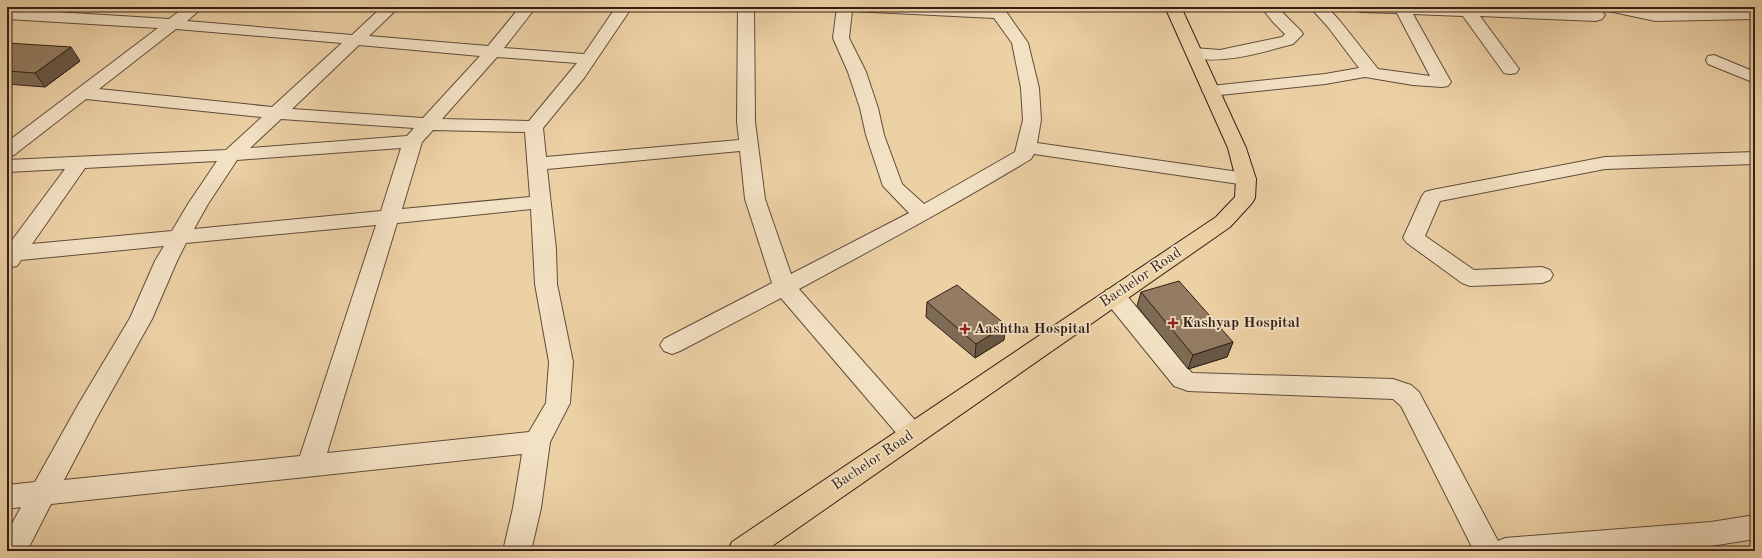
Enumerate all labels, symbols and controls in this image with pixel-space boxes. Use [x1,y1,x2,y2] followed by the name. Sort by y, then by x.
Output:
[1098,245,1185,311] street label: Bachelor Road
[1182,316,1300,331] place label: Kashyap Hospital
[1167,317,1179,329] marker: Kashyap Hospital
[974,322,1091,337] place label: Aashtha Hospital
[959,323,971,335] marker: Aashtha Hospital
[830,428,917,494] street label: Bachelor Road

